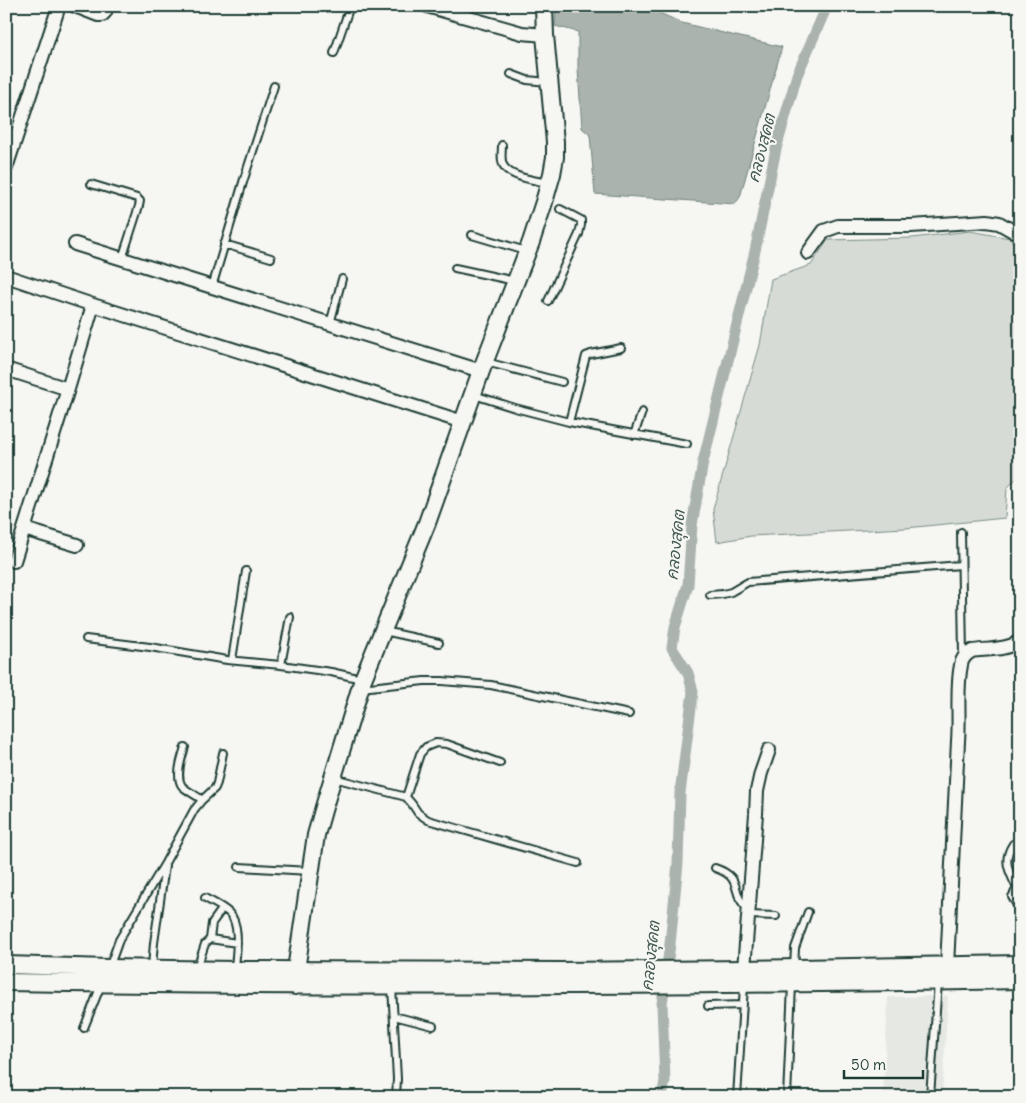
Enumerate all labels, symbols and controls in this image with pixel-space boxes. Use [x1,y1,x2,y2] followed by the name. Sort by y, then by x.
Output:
[743,111,782,185] water label: คลองสุคต
[661,509,692,581] water label: คลองสุคต
[636,920,667,992] water label: คลองสุคต
[844,1048,922,1080] scale bar
[851,1055,886,1074] text: 50 m

